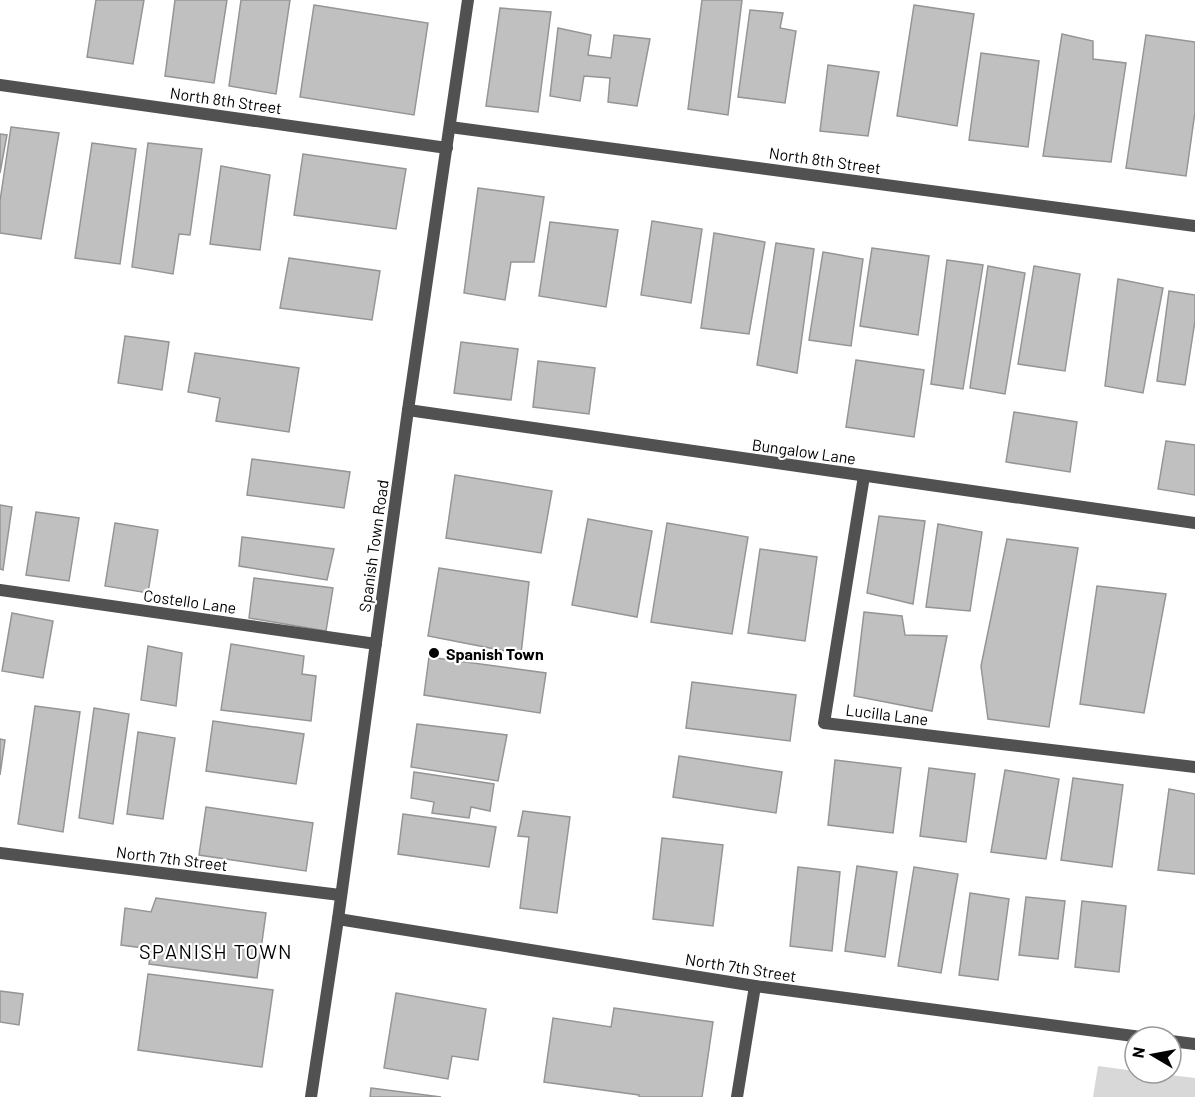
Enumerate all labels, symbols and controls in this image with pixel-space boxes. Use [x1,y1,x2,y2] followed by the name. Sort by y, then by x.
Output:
[169,83,283,117] street label: North 8th Street
[768,143,882,177] street label: North 8th Street
[751,434,857,468] street label: Bungalow Lane
[354,478,392,614] street label: Spanish Town Road
[142,585,238,617] street label: Costello Lane
[446,644,544,663] place label: Spanish Town
[427,646,441,660] marker: Spanish Town
[845,700,929,728] street label: Lucilla Lane
[115,842,229,874] street label: North 7th Street
[139,939,293,963] district label: SPANISH TOWN
[684,949,798,985] street label: North 7th Street
[1123,1025,1183,1085] north arrow
[1127,1045,1148,1059] text: N

